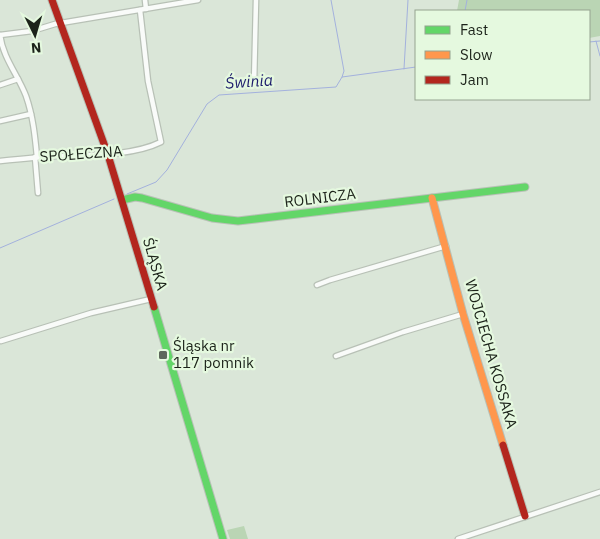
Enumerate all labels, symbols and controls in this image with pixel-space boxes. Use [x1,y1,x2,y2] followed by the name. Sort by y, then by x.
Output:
[10,10,60,60] north arrow
[415,10,590,100] legend
[460,20,488,39] text: Fast
[30,39,42,57] text: N
[460,45,493,64] text: Slow
[224,68,274,93] water label: Świnia
[460,70,489,89] text: Jam
[39,141,123,166] street label: SPOŁECZNA
[283,184,357,211] street label: ROLNICZA
[139,235,172,293] street label: ŚLĄSKA
[461,277,522,431] street label: WOJCIECHA KOSSAKA
[173,336,254,372] place label: Śląska nr 117 pomnik
[157,349,169,361] marker: Śląska nr 117 pomnik

